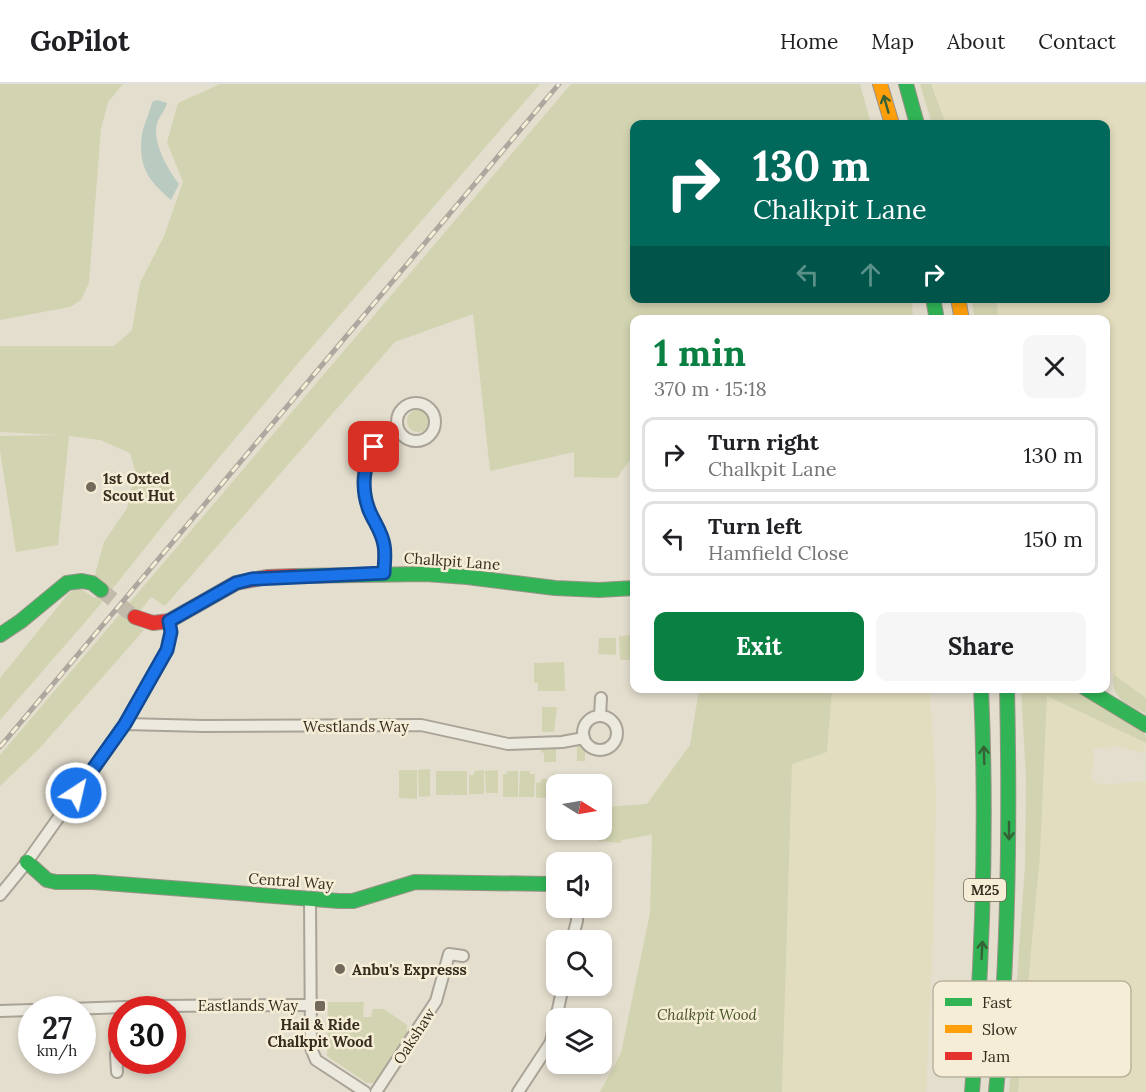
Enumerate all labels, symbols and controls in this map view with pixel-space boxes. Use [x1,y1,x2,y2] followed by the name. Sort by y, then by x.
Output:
[30,23,129,59] text: GoPilot
[780,28,838,55] text: Home
[871,28,914,55] text: Map
[947,28,1005,55] text: About
[1038,28,1116,55] text: Contact
[880,95,891,114] one-way arrow
[753,139,870,193] text: 130 m
[654,144,732,222] icon: right
[753,192,927,226] text: Chalkpit Lane
[791,258,824,291] icon: left
[854,258,887,291] icon: ahead
[917,258,950,291] icon: right
[654,330,746,376] text: 1 min
[1023,335,1086,398] button: close
[654,376,767,401] text: 370 m · 15:18
[348,421,399,472] pin
[708,428,819,456] text: Turn right
[357,430,390,463] icon: arrive
[657,438,690,471] icon: right
[1024,441,1083,469] text: 130 m
[708,456,837,481] text: Chalkpit Lane
[103,469,176,505] place label: 1st Oxted Scout Hut
[84,480,98,494] marker: 1st Oxted Scout Hut
[708,512,802,540] text: Turn left
[657,522,690,555] icon: left
[1024,525,1083,553] text: 150 m
[708,540,849,565] text: Hamfield Close
[403,548,501,574] street label: Chalkpit Lane
[654,612,864,681] button: Exit
[876,612,1086,681] button: Share
[303,717,409,736] street label: Westlands Way
[979,745,990,765] one-way arrow
[44,761,108,825] position arrow
[546,774,612,840] north arrow
[546,774,612,1074] map controls
[1003,820,1015,840] one-way arrow
[546,852,612,918] button: sound
[248,869,334,893] street label: Central Way
[964,879,1006,901] road number: M25
[546,930,612,996] button: search
[977,940,988,960] one-way arrow
[352,960,467,979] place label: Anbu's Expresss
[333,962,347,976] marker: Anbu's Expresss
[933,981,1131,1077] legend
[982,992,1013,1012] text: Fast
[108,996,186,1074] speed limit sign: 30
[198,996,298,1015] street label: Eastlands Way
[313,999,327,1013] marker: Hail & Ride Chalkpit Wood
[389,1004,439,1068] street label: Oakshaw
[657,1005,758,1024] park label: Chalkpit Wood
[546,1008,612,1074] button: layers
[42,1009,72,1047] text: 27
[267,1015,373,1051] place label: Hail & Ride Chalkpit Wood
[982,1019,1018,1039] text: Slow
[37,1041,77,1060] text: km/h
[981,1046,1010,1066] text: Jam

